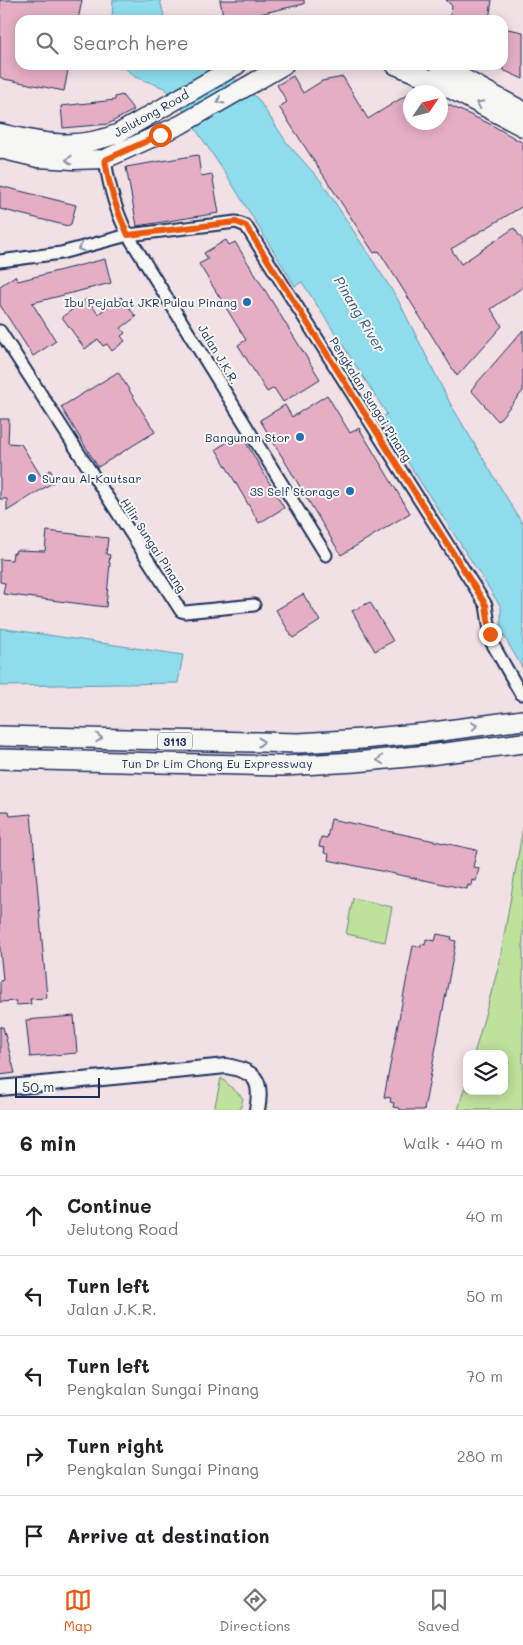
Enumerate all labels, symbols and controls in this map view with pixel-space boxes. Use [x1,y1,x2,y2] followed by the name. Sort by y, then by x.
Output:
[15,15,508,70] search box
[33,29,61,57] icon: search
[73,30,189,55] text: Search here
[403,85,448,130] north arrow
[111,86,192,140] street label: Jelutong Road
[217,95,226,105] one-way arrow
[476,100,485,110] one-way arrow
[149,124,172,147] route start
[65,154,73,165] one-way arrow
[78,242,86,252] one-way arrow
[330,272,390,356] water label: Pinang River
[64,294,237,310] place label: Ibu Pejabat JKR Pulau Pinang
[241,296,253,308] marker: Ibu Pejabat JKR Pulau Pinang
[195,321,243,387] street label: Jalan J.K.R.
[326,334,416,464] street label: Pengkalan Sungai Pinang
[205,429,290,445] place label: Bangunan Stor
[294,431,306,443] marker: Bangunan Stor
[42,470,142,486] place label: Surau Al-Kautsar
[26,472,38,484] marker: Surau Al-Kautsar
[250,483,340,499] place label: 3S Self Storage
[344,485,356,497] marker: 3S Self Storage
[117,495,191,595] street label: Hilir Sungai Pinang
[479,623,502,646] route end
[470,721,478,732] one-way arrow
[158,732,192,749] road number: 3113
[95,733,103,744] one-way arrow
[258,737,265,747] one-way arrow
[376,754,384,765] one-way arrow
[122,755,312,771] street label: Tun Dr Lim Chong Eu Expressway
[463,1050,508,1095] map controls
[463,1050,508,1095] button: layers
[15,1075,100,1098] scale bar
[22,1077,54,1096] text: 50 m
[20,1129,76,1156] text: 6 min
[403,1132,503,1153] text: Walk · 440 m
[67,1193,152,1218] text: Continue
[20,1202,48,1230] icon: ahead
[466,1205,503,1226] text: 40 m
[67,1218,178,1239] text: Jelutong Road
[67,1273,150,1298] text: Turn left
[20,1282,48,1310] icon: left
[466,1285,503,1306] text: 50 m
[67,1298,157,1319] text: Jalan J.K.R.
[67,1353,150,1378] text: Turn left
[20,1362,48,1390] icon: left
[466,1365,503,1386] text: 70 m
[67,1378,259,1399] text: Pengkalan Sungai Pinang
[67,1433,164,1458] text: Turn right
[20,1442,48,1470] icon: right
[457,1445,503,1466] text: 280 m
[67,1458,259,1479] text: Pengkalan Sungai Pinang
[20,1522,48,1550] icon: arrive
[67,1523,270,1548] text: Arrive at destination
[64,1586,92,1635] tab: Map
[219,1586,291,1635] tab: Directions
[418,1586,459,1635] tab: Saved

